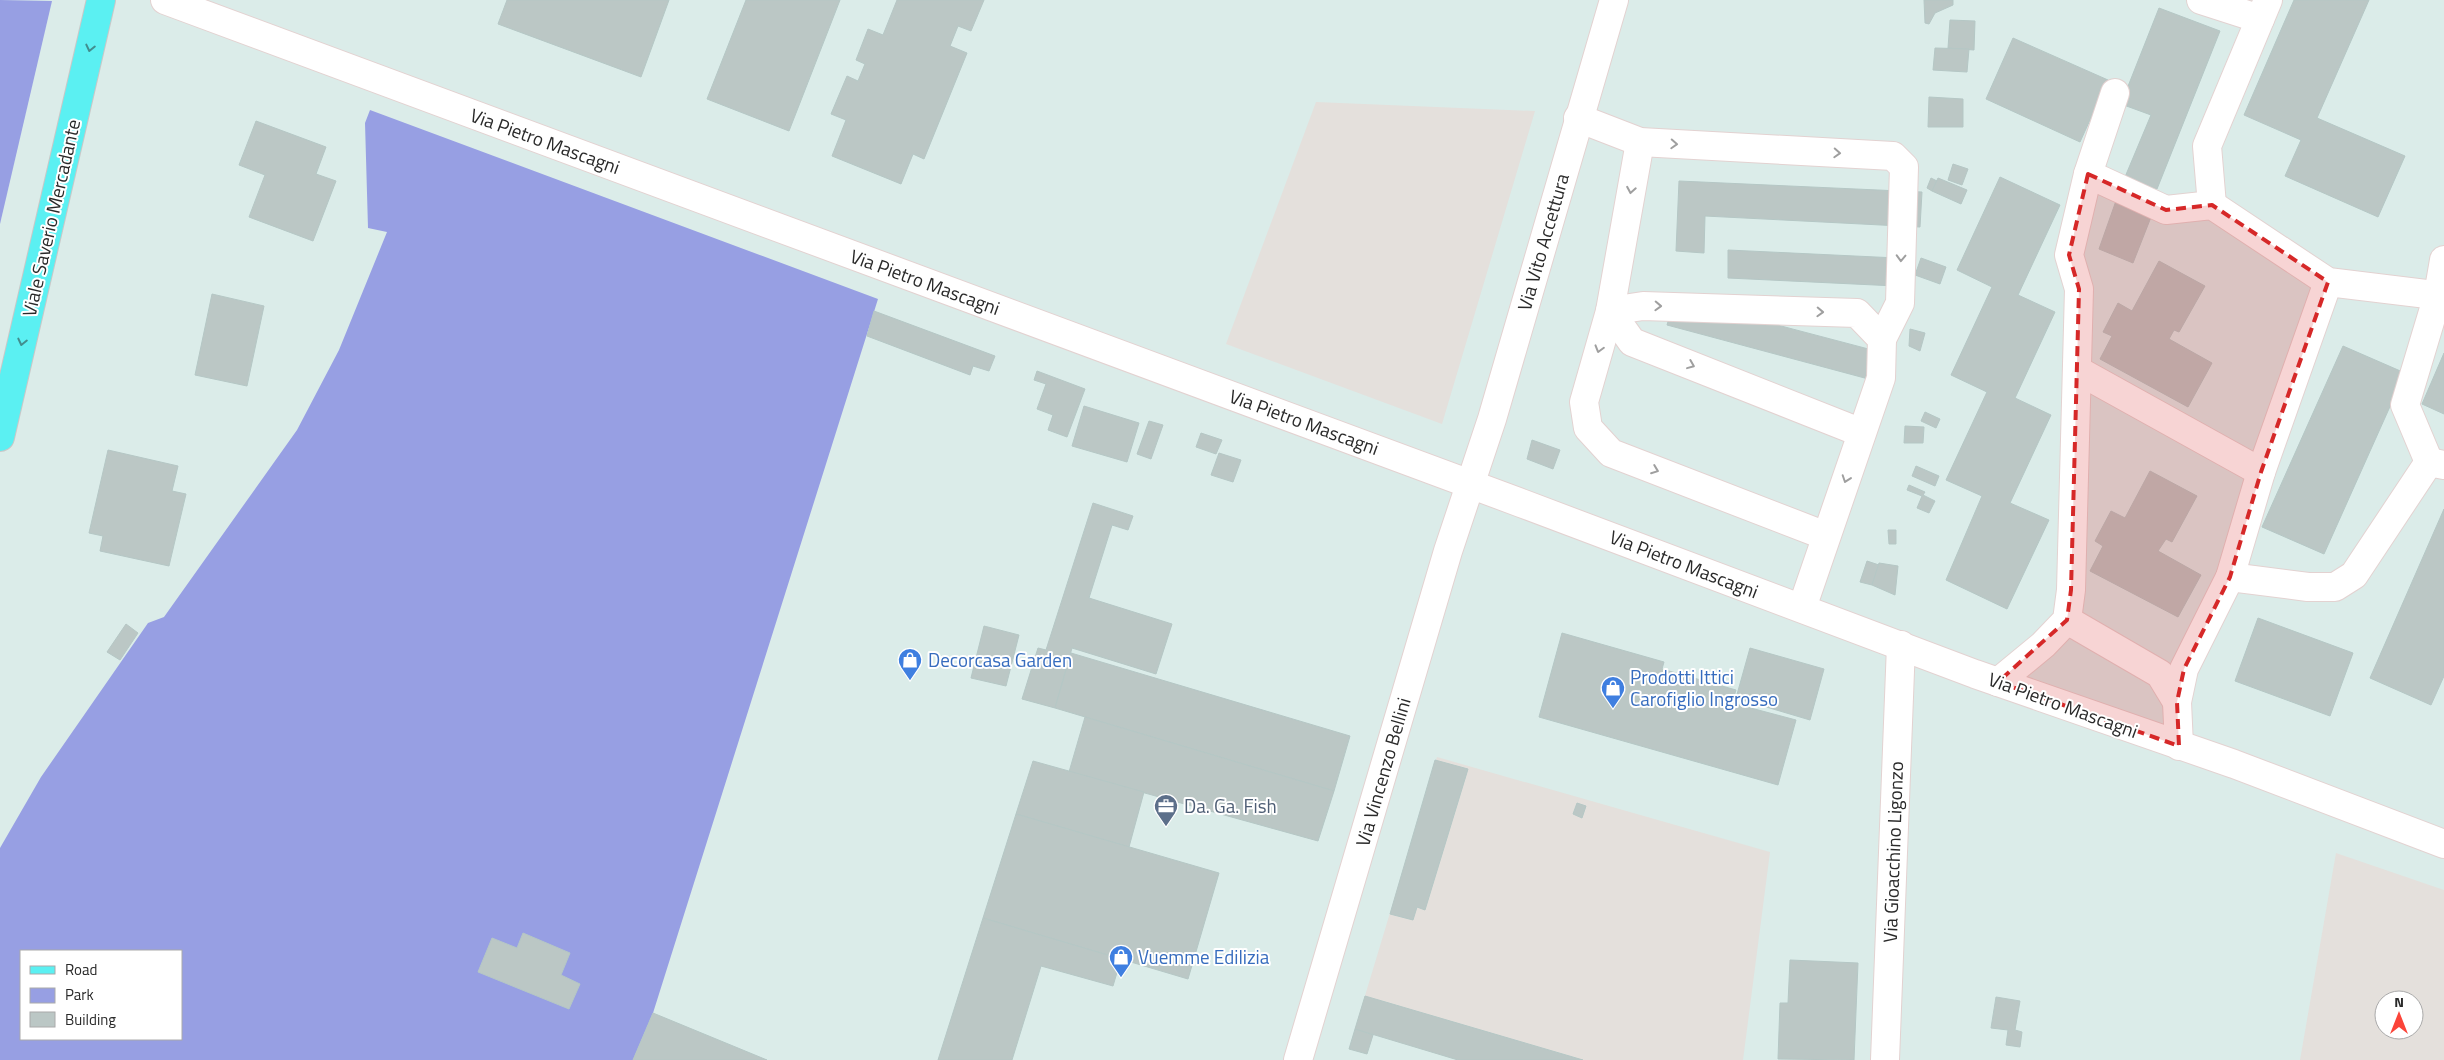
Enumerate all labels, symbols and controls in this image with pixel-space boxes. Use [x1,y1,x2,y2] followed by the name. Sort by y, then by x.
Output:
[85,43,96,52] one-way arrow
[466,100,624,181] street label: Via Pietro Mascagni
[14,116,87,319] street label: Viale Saverio Mercadante
[1671,139,1679,150] one-way arrow
[1833,148,1841,159] one-way arrow
[1509,169,1576,314] street label: Via Vito Accettura
[1627,186,1637,195] one-way arrow
[846,241,1004,322] street label: Via Pietro Mascagni
[1896,254,1906,262] one-way arrow
[1654,301,1662,312] one-way arrow
[1817,307,1825,317] one-way arrow
[17,338,28,347] one-way arrow
[1594,345,1605,354] one-way arrow
[1686,359,1695,369] one-way arrow
[1225,381,1383,462] street label: Via Pietro Mascagni
[1650,464,1659,475] one-way arrow
[1842,474,1852,482] one-way arrow
[1606,522,1763,605] street label: Via Pietro Mascagni
[928,645,1072,674] place label: Decorcasa Garden
[897,647,923,681] shop icon: Decorcasa Garden
[1630,662,1778,713] place label: Prodotti Ittici Carofiglio Ingrosso
[1984,664,2142,745] street label: Via Pietro Mascagni
[1600,675,1626,709] shop icon: Prodotti Ittici Carofiglio Ingrosso
[1347,694,1418,850] street label: Via Vincenzo Bellini
[1875,761,1910,943] street label: Via Gioacchino Ligonzo
[1184,791,1277,820] place label: Da. Ga. Fish
[1153,793,1179,827] office icon: Da. Ga. Fish
[1138,942,1270,971] place label: Vuemme Edilizia
[1108,944,1134,978] shop icon: Vuemme Edilizia
[20,950,182,1040] legend
[65,958,97,981] text: Road
[65,983,94,1006] text: Park
[2374,990,2424,1040] north arrow
[2394,991,2404,1012] text: N
[65,1008,116,1031] text: Building

